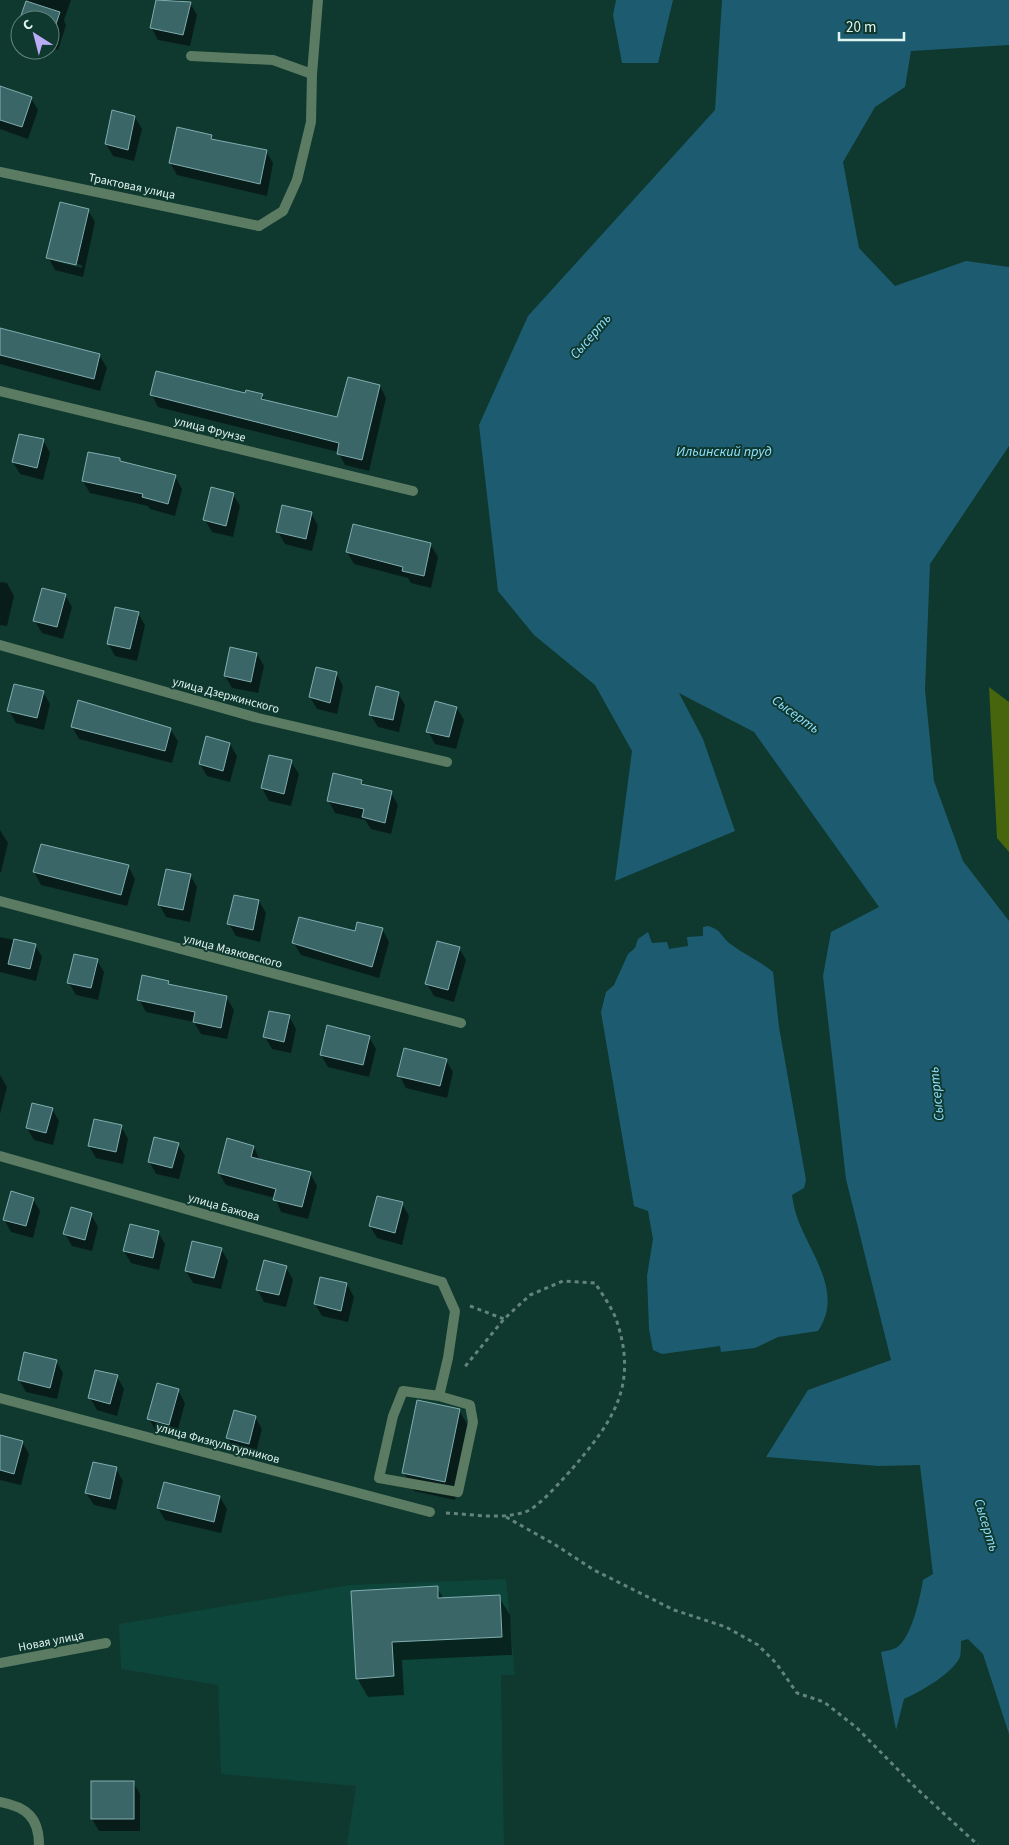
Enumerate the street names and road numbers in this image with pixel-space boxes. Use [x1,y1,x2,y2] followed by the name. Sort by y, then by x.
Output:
[87,169,177,204] street label: Трактовая улица
[172,412,247,447] street label: улица Фрунзе
[171,673,281,718] street label: улица Дзержинского
[182,930,284,973] street label: улица Маяковского
[186,1189,262,1226] street label: улица Бажова
[154,1419,282,1468] street label: улица Физкультурников
[17,1627,85,1656] street label: Новая улица

